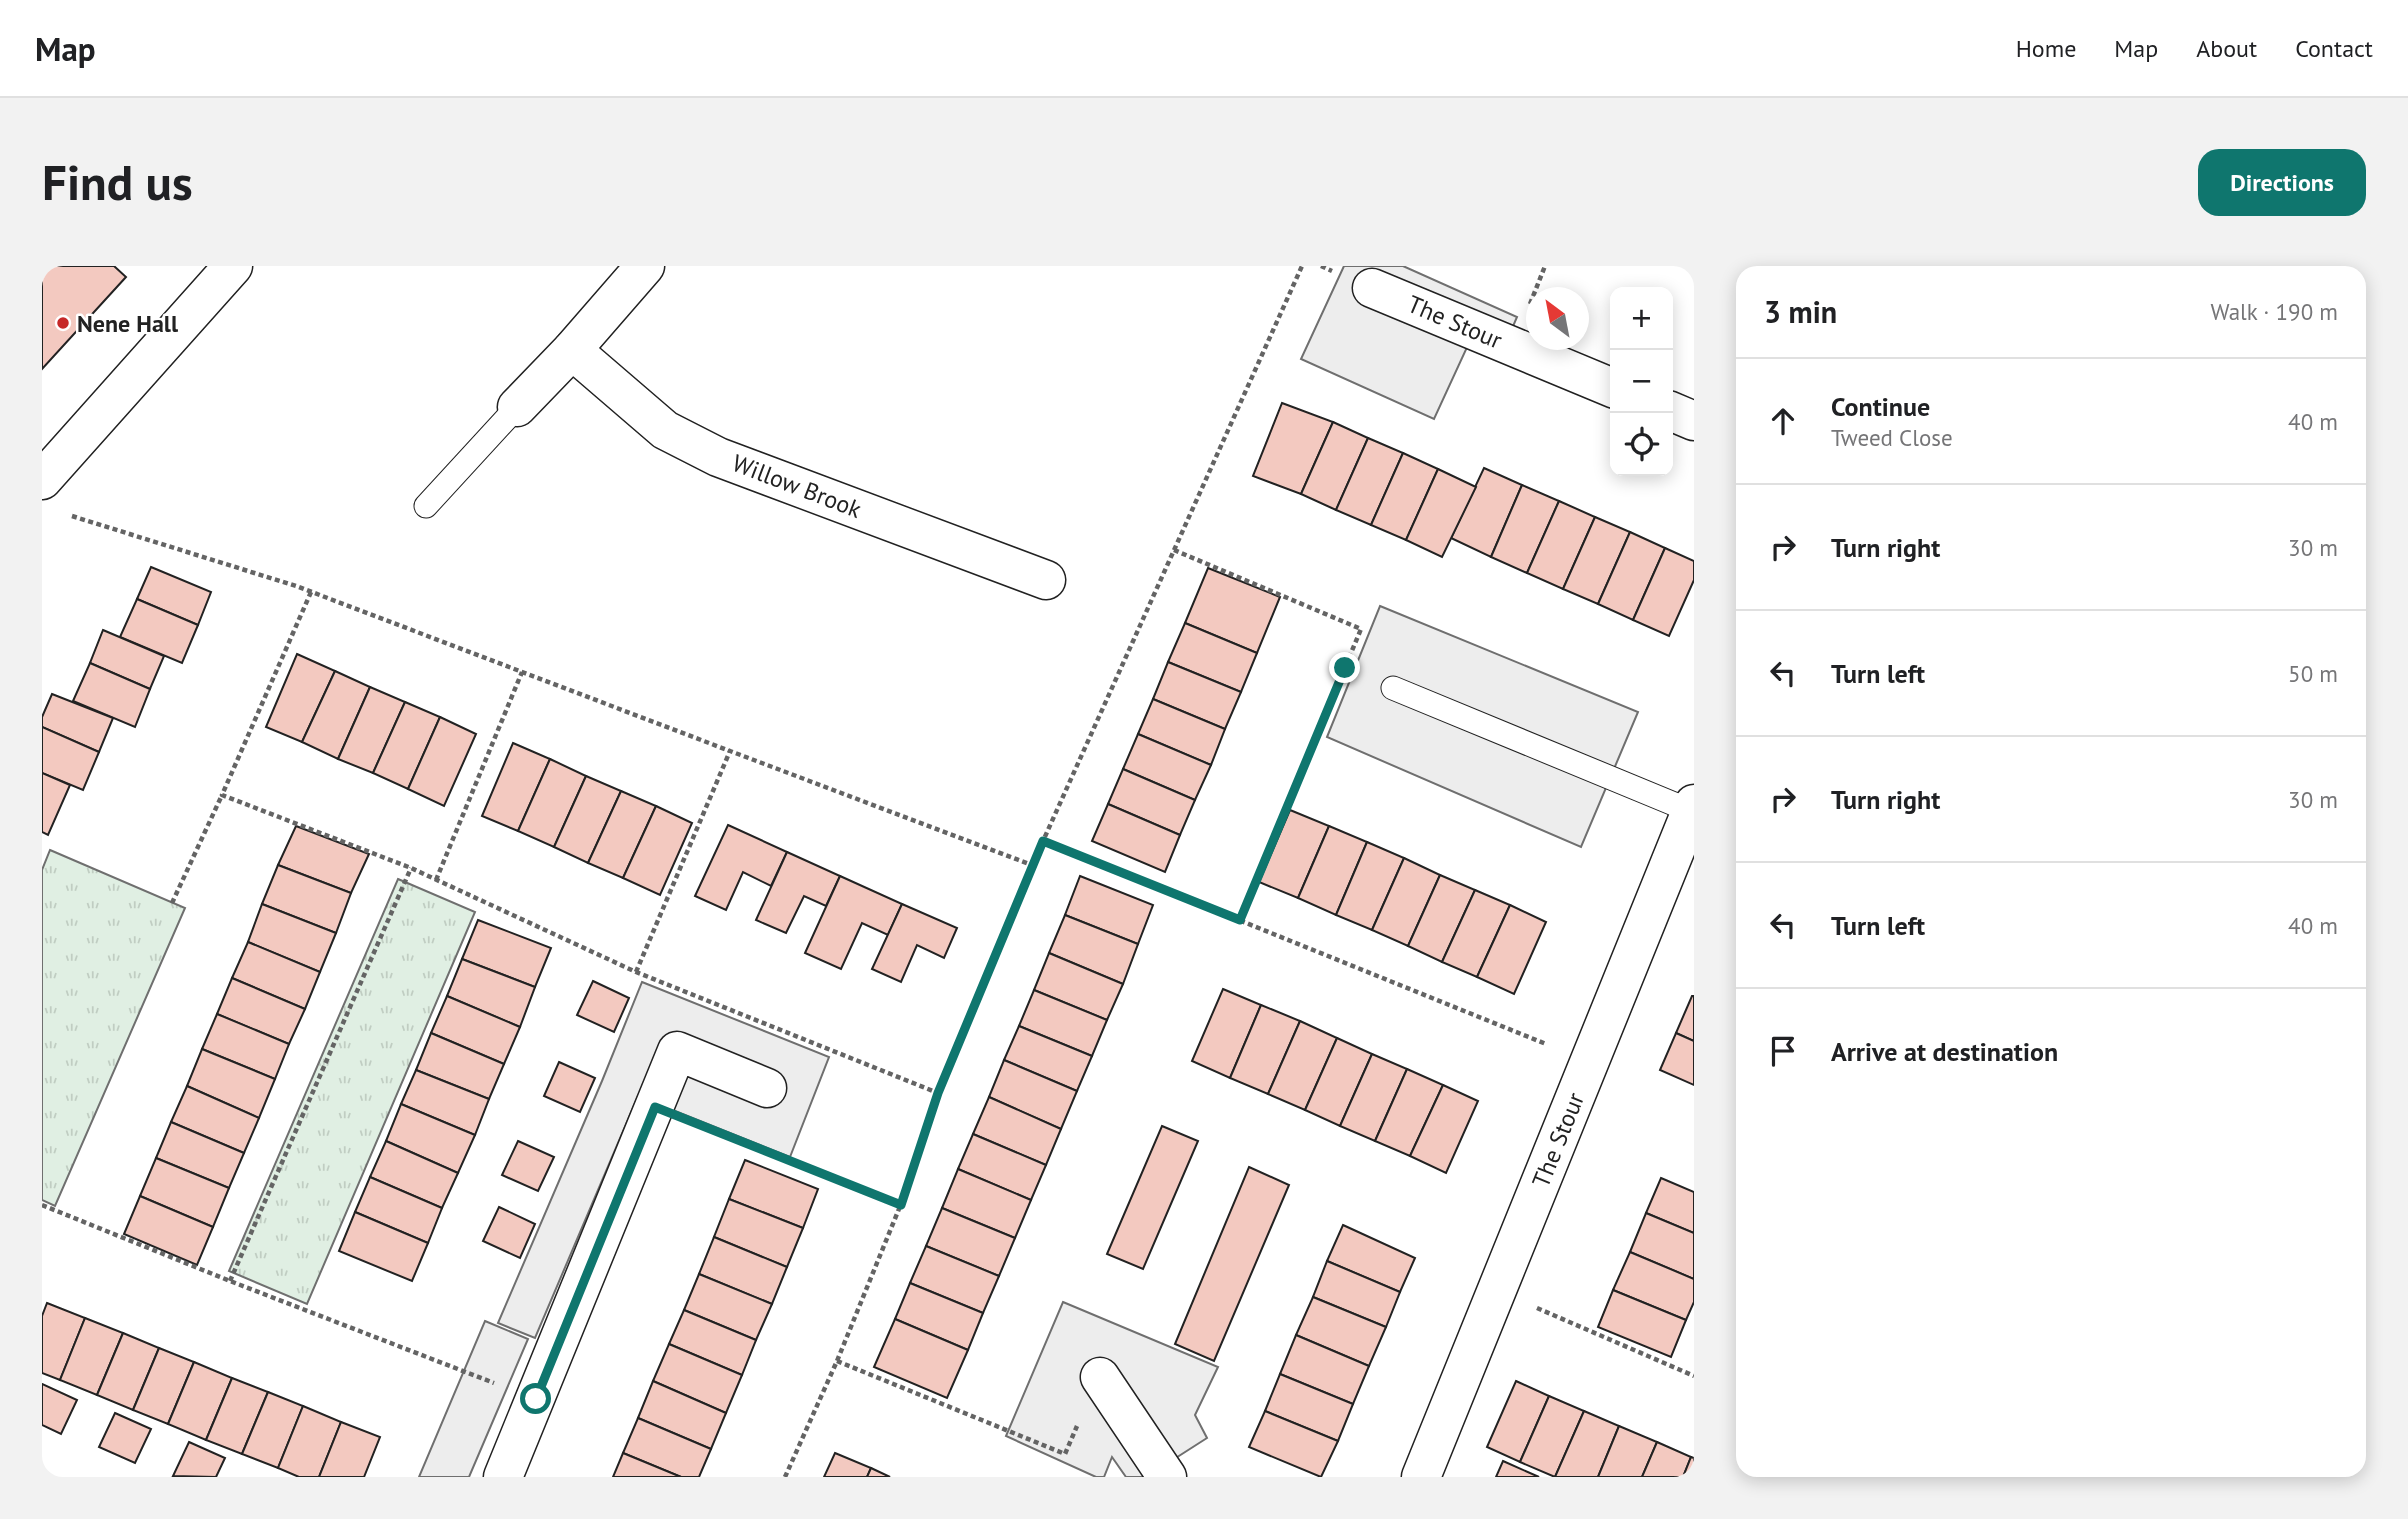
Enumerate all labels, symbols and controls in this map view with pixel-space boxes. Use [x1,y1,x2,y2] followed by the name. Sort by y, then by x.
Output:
[35,27,96,70] text: Map
[2016,33,2076,64] text: Home
[2114,33,2158,64] text: Map
[2196,33,2257,64] text: About
[2295,33,2373,64] text: Contact
[2198,149,2366,216] button: Directions
[42,150,193,214] text: Find us
[1526,287,1589,350] north arrow
[1610,287,1673,476] map controls
[1610,287,1673,350] button: +
[1403,288,1507,356] street label: The Stour
[1764,292,1837,331] text: 3 min
[2211,297,2338,326] text: Walk · 190 m
[77,308,179,339] place label: Nene Hall
[55,315,71,331] marker: Nene Hall
[1610,350,1673,413] button: −
[1831,390,1930,423] text: Continue
[1764,402,1802,440] icon: ahead
[2288,407,2338,436] text: 40 m
[1610,413,1673,476] button: locate
[1831,423,1953,452] text: Tweed Close
[728,447,866,525] street label: Willow Brook
[1764,528,1802,566] icon: right
[1831,531,1940,564] text: Turn right
[2288,533,2338,562] text: 30 m
[1329,652,1360,683] route end
[1764,654,1802,692] icon: left
[1831,657,1925,690] text: Turn left
[2288,659,2338,688] text: 50 m
[1764,780,1802,818] icon: right
[1831,783,1940,816] text: Turn right
[2288,785,2338,814] text: 30 m
[1764,906,1802,944] icon: left
[1831,909,1925,942] text: Turn left
[2288,911,2338,940] text: 40 m
[1764,1032,1802,1070] icon: arrive
[1831,1035,2058,1068] text: Arrive at destination
[1525,1088,1591,1192] street label: The Stour
[520,1383,551,1414] route start

